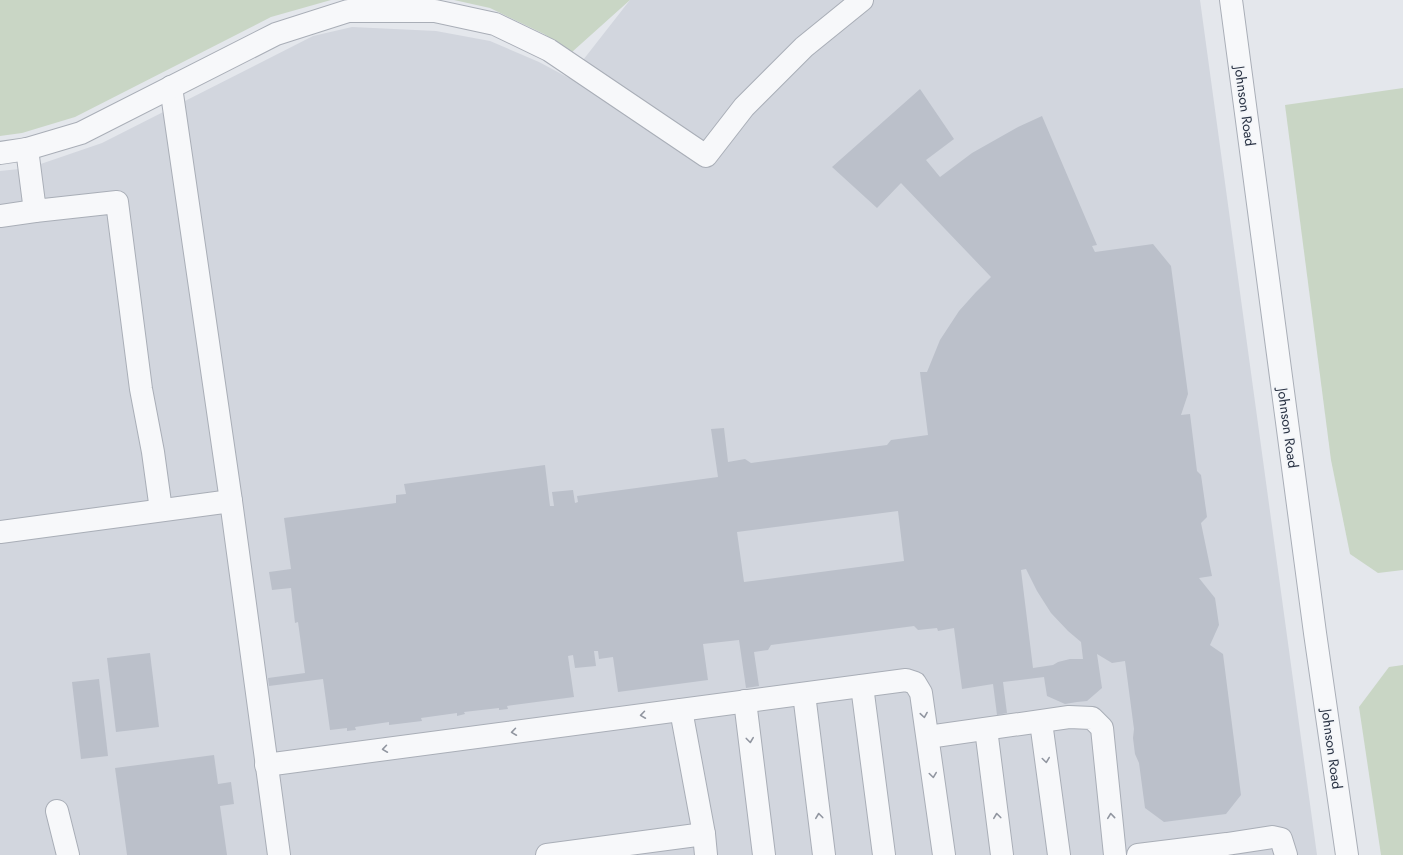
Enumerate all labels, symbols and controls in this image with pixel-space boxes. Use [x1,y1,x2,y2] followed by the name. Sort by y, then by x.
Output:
[1229,63,1261,147] street label: Johnson Road
[1272,385,1304,469] street label: Johnson Road
[1316,706,1348,790] street label: Johnson Road
[640,710,646,719] one-way arrow
[919,712,928,718] one-way arrow
[511,727,517,736] one-way arrow
[745,737,754,743] one-way arrow
[382,744,388,753] one-way arrow
[1041,757,1050,763] one-way arrow
[928,772,937,779] one-way arrow
[815,813,824,819] one-way arrow
[993,813,1002,819] one-way arrow
[1106,813,1115,819] one-way arrow

